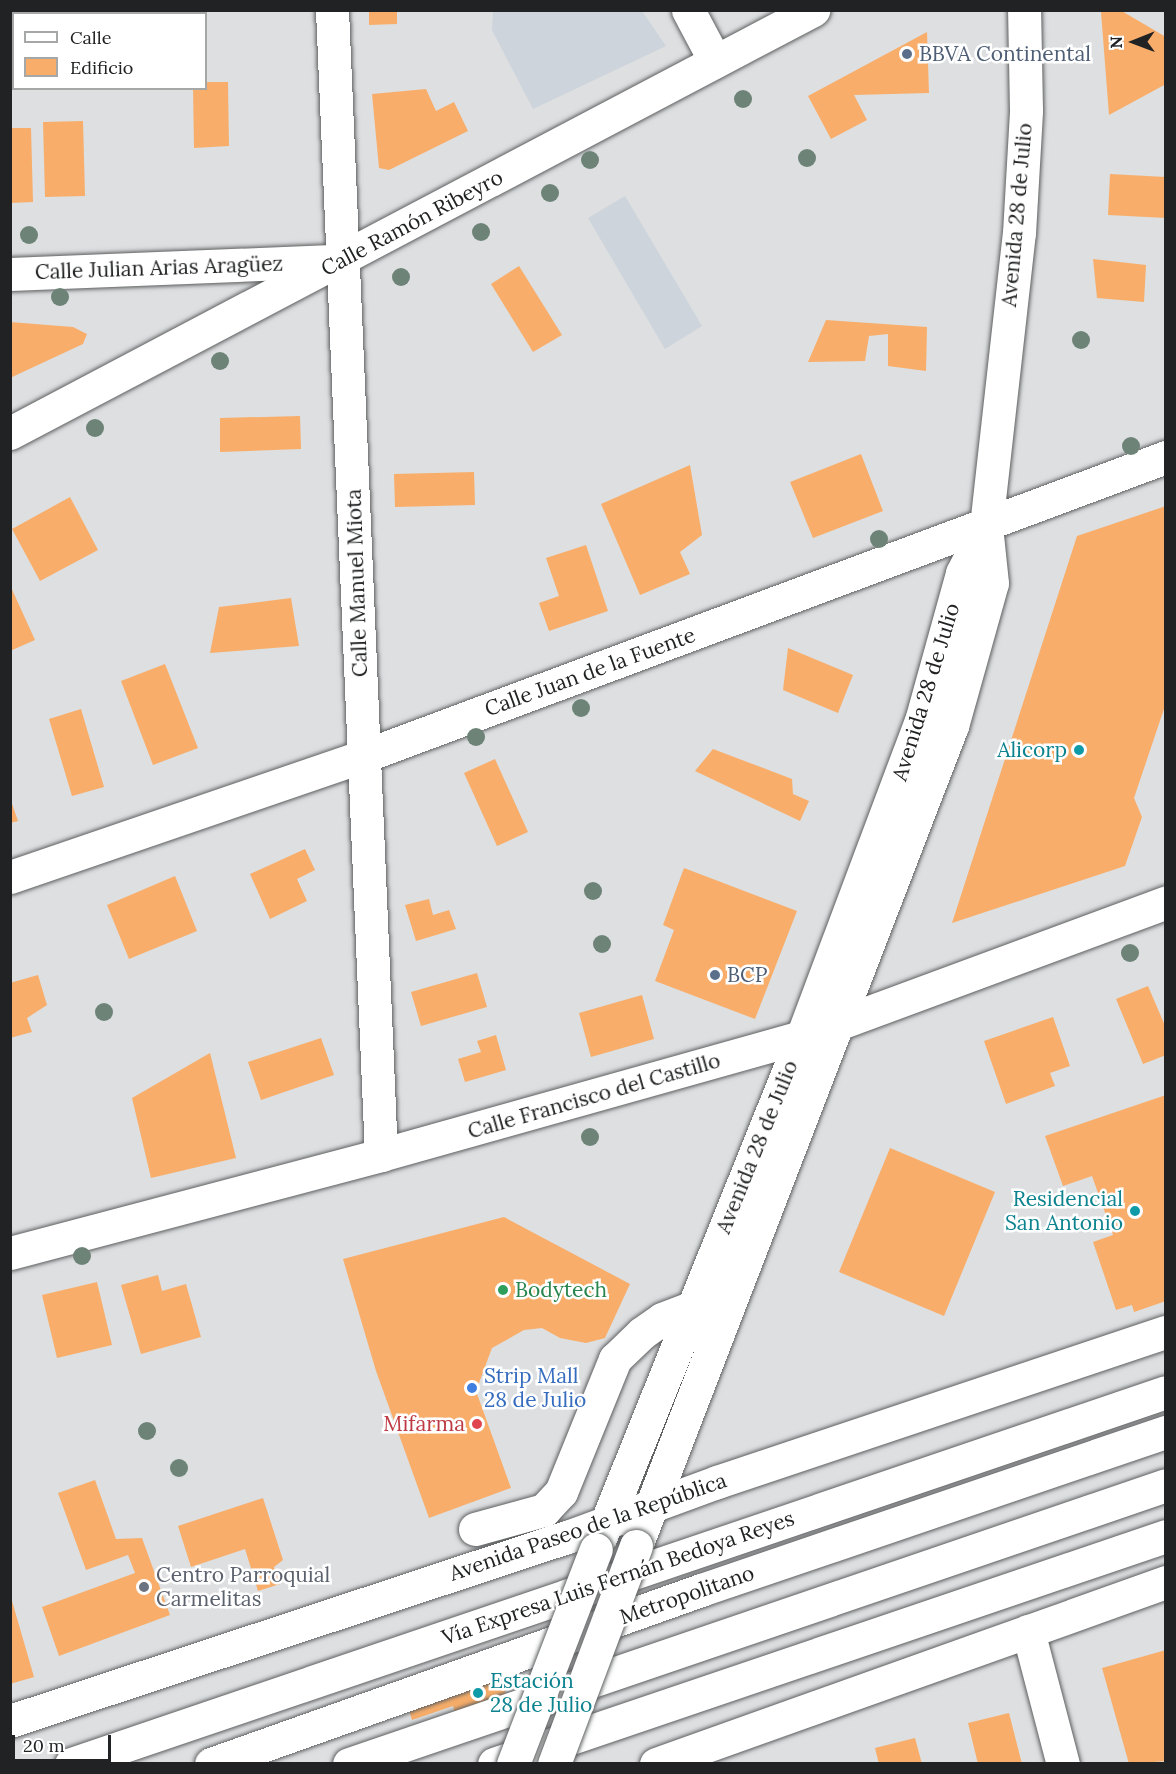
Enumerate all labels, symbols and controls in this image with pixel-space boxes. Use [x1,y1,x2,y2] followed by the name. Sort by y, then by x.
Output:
[12,12,207,90] legend
[1104,12,1164,72] north arrow
[70,26,111,49] text: Calle
[1106,36,1126,49] text: N
[919,41,1091,67] place label: BBVA Continental
[900,47,914,61] marker: BBVA Continental
[70,56,133,79] text: Edificio
[996,122,1038,308] street label: Avenida 28 de Julio
[317,164,507,282] street label: Calle Ramón Ribeyro
[34,251,284,285] street label: Calle Julian Arias Aragüez
[341,488,373,678] street label: Calle Manuel Miota
[887,600,965,784] street label: Avenida 28 de Julio
[481,622,699,722] street label: Calle Juan de la Fuente
[997,737,1067,763] place label: Alicorp
[1072,743,1086,757] marker: Alicorp
[727,962,767,988] place label: BCP
[708,968,722,982] marker: BCP
[465,1048,723,1144] street label: Calle Francisco del Castillo
[711,1057,803,1237] street label: Avenida 28 de Julio
[1005,1186,1123,1236] place label: Residencial San Antonio
[1128,1204,1142,1218] marker: Residencial San Antonio
[515,1277,607,1303] place label: Bodytech
[496,1283,510,1297] marker: Bodytech
[484,1363,586,1413] place label: Strip Mall 28 de Julio
[465,1381,479,1395] marker: Strip Mall 28 de Julio
[383,1411,465,1437] place label: Mifarma
[470,1417,484,1431] marker: Mifarma
[446,1468,730,1586] street label: Avenida Paseo de la República
[439,1506,797,1650] street label: Vía Expresa Luis Fernán Bedoya Reyes
[616,1560,758,1630] street label: Metropolitano
[156,1562,330,1612] place label: Centro Parroquial Carmelitas
[137,1580,151,1594] marker: Centro Parroquial Carmelitas
[490,1668,592,1718] place label: Estación 28 de Julio
[471,1686,485,1700] marker: Estación 28 de Julio
[15,1723,114,1761] scale bar
[23,1734,65,1757] text: 20 m

